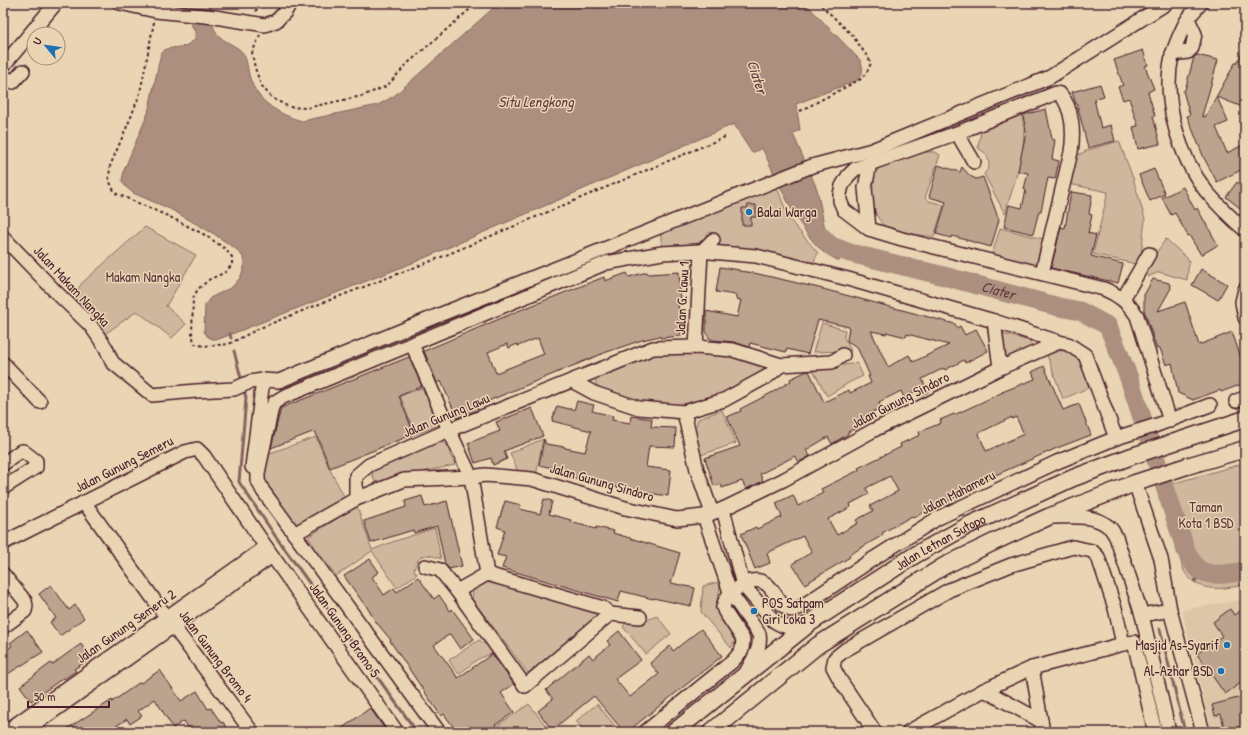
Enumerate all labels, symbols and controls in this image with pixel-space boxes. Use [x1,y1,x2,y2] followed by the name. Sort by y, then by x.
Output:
[26,26,66,66] north arrow
[30,35,45,47] text: U
[742,57,773,99] water label: Ciater
[498,91,575,112] water label: Situ Lengkong
[757,202,817,222] place label: Balai Warga
[744,207,754,217] marker: Balai Warga
[29,241,115,331] street label: Jalan Makam Nangka
[670,261,693,335] street label: Jalan G. Lawu 1
[106,267,181,287] park label: Makam Nangka
[979,276,1020,305] water label: Ciater
[848,367,953,433] street label: Jalan Gunung Sindoro
[400,388,493,442] street label: Jalan Gunung Lawu
[72,431,177,497] street label: Jalan Gunung Semeru
[548,458,657,507] street label: Jalan Gunung Sindoro
[918,465,998,518] street label: Jalan Mahameru
[1179,497,1234,532] park label: Taman Kota 1 BSD
[891,509,989,574] street label: Jalan Letnan Sutopo
[305,578,385,682] street label: Jalan Gunung Bromo 5
[72,584,180,668] street label: Jalan Gunung Semeru 2
[762,593,824,628] place label: POS Satpam Giri Loka 3
[175,606,257,706] street label: Jalan Gunung Bromo 4
[749,606,759,616] marker: POS Satpam Giri Loka 3
[1135,635,1219,655] place label: Masjid As-Syarif
[1222,640,1232,650] marker: Masjid As-Syarif
[1144,661,1213,680] place label: Al-Azhar BSD
[1216,666,1226,676] marker: Al-Azhar BSD
[28,683,109,709] scale bar
[34,688,55,705] text: 50 m

